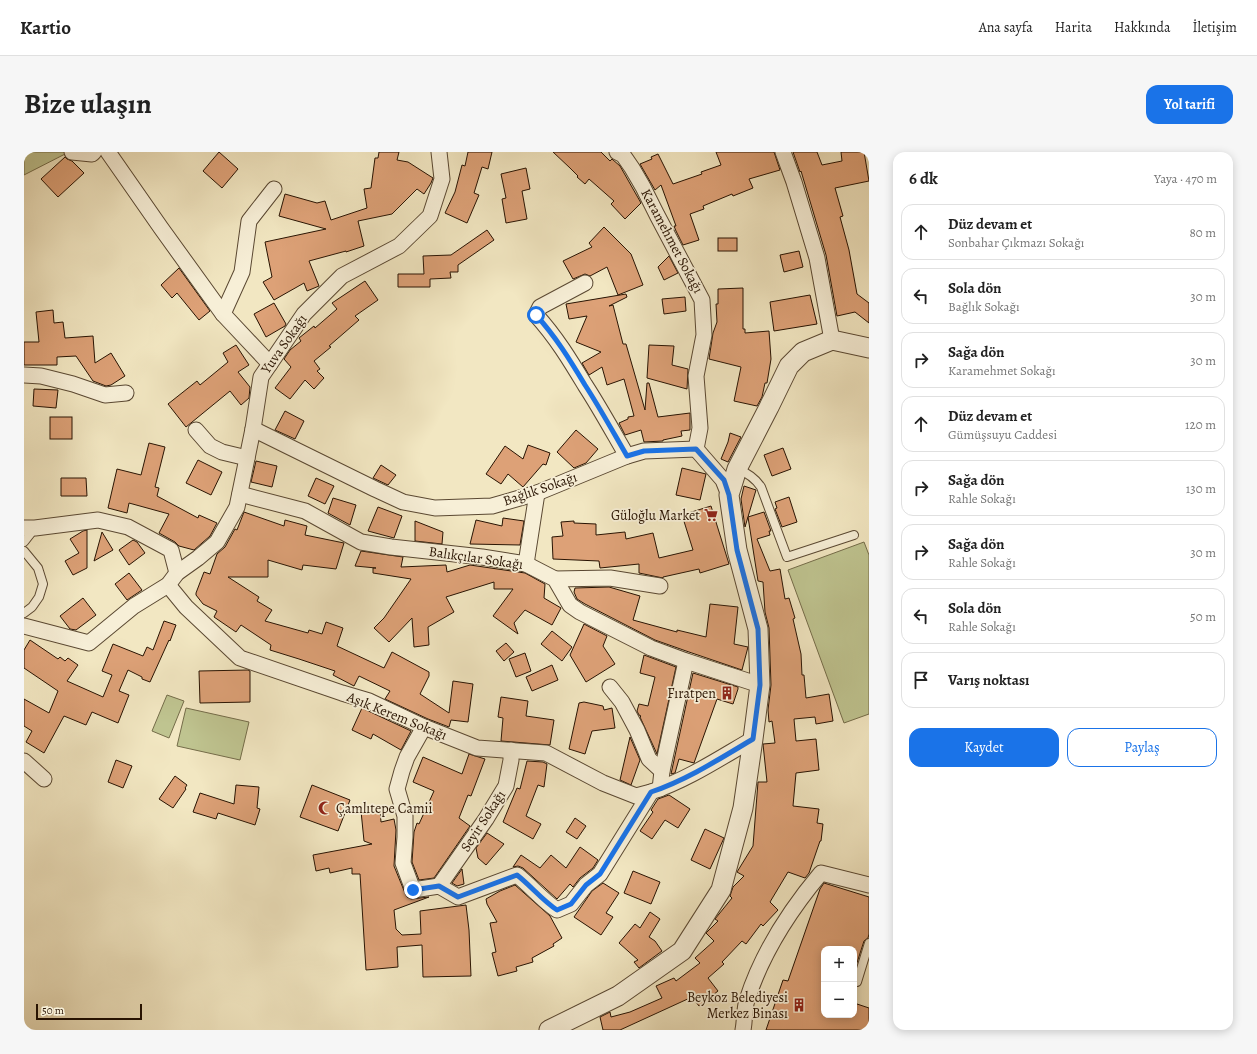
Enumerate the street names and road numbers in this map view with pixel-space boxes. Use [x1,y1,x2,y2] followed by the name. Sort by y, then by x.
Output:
[636,185,708,297] street label: Karamehmet Sokağı
[256,311,311,378] street label: Yuva Sokağı
[500,467,580,511] street label: Bağlık Sokağı
[428,542,524,574] street label: Balıkçılar Sokağı
[343,687,450,745] street label: Aşık Kerem Sokağı
[456,786,510,856] street label: Seyir Sokağı

